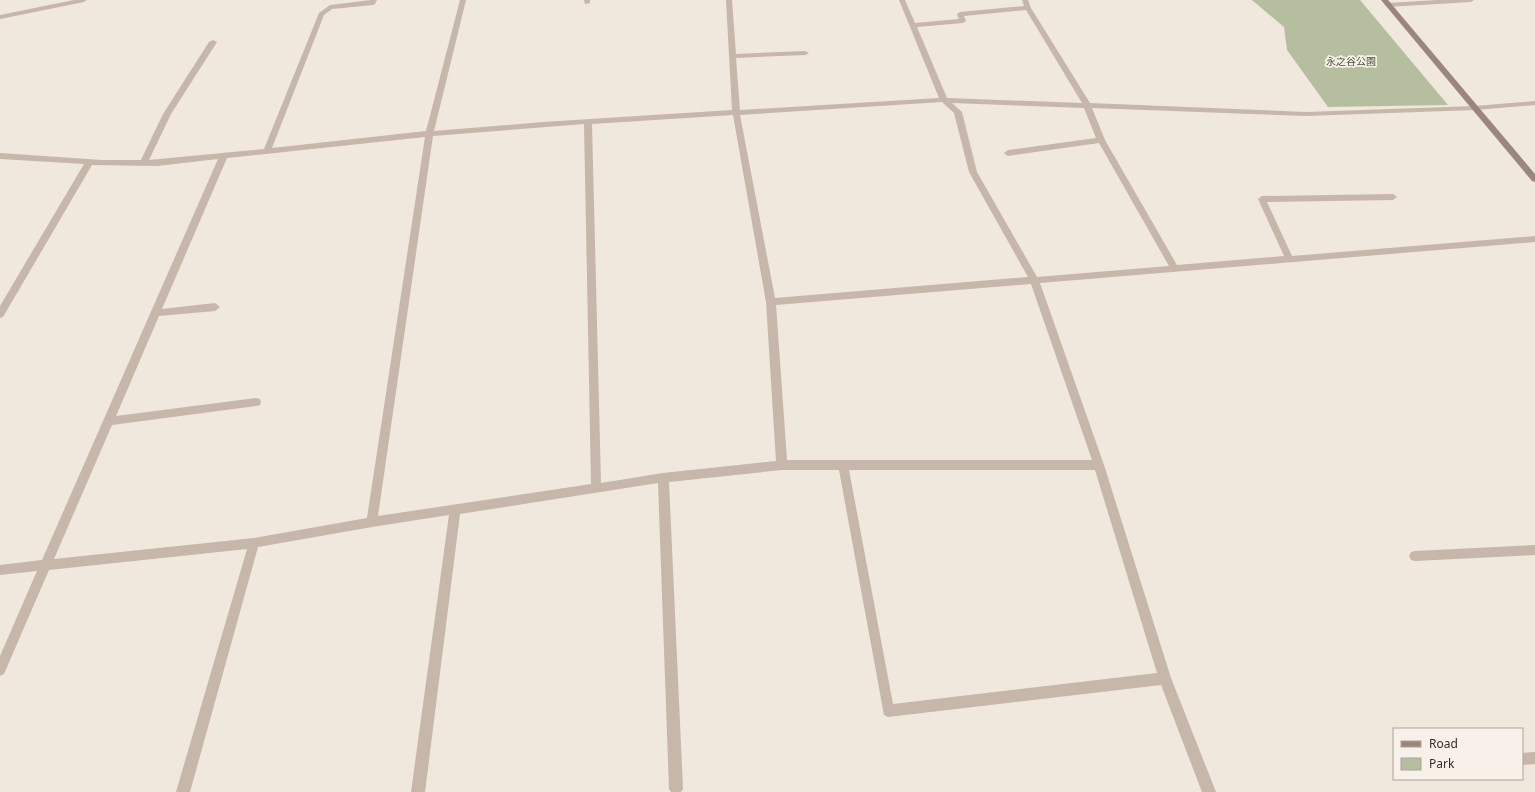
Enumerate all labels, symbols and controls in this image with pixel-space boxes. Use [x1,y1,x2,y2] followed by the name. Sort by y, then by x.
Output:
[1326,54,1376,68] park label: 永之谷公園
[1393,728,1523,780] legend
[1429,735,1458,752] text: Road
[1429,755,1455,772] text: Park

